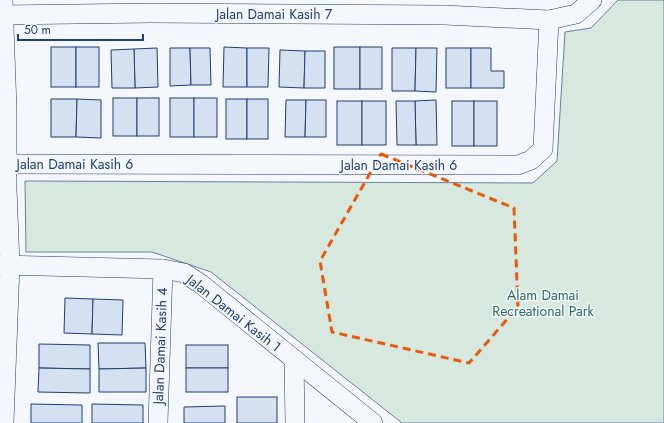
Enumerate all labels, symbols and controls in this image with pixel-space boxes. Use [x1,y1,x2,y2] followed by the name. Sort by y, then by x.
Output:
[214,4,333,24] street label: Jalan Damai Kasih 7
[18,16,143,42] scale bar
[24,21,51,39] text: 50 m
[15,154,133,174] street label: Jalan Damai Kasih 6
[339,155,457,175] street label: Jalan Damai Kasih 6
[181,268,286,356] street label: Jalan Damai Kasih 1
[492,285,595,321] park label: Alam Damai Recreational Park
[148,287,172,407] street label: Jalan Damai Kasih 4

